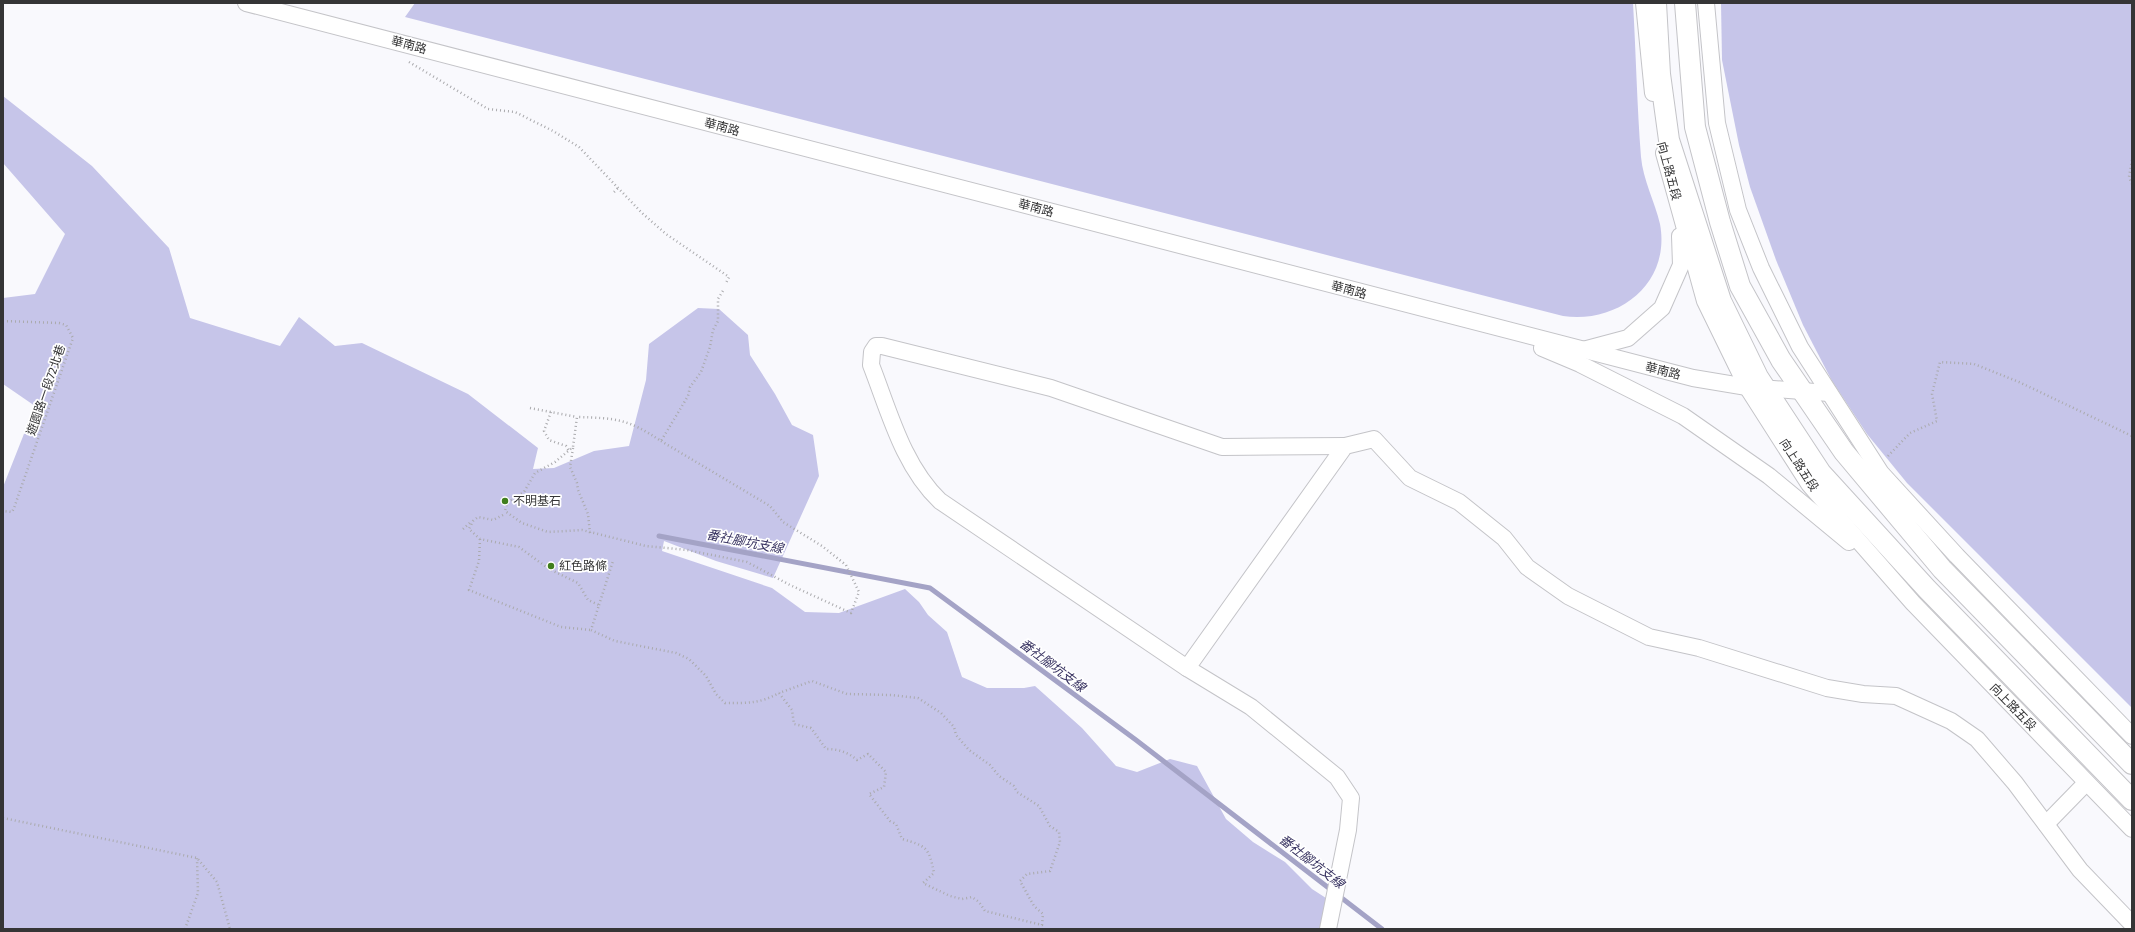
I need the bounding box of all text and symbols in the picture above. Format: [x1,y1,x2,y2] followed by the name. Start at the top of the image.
[390,34,428,56] street label: 華南路
[703,116,741,138] street label: 華南路
[1654,140,1684,202] street label: 向上路五段
[1017,197,1055,219] street label: 華南路
[1330,279,1368,301] street label: 華南路
[24,343,68,437] street label: 遊園路一段72北巷
[1644,360,1682,382] street label: 華南路
[1777,436,1821,494] street label: 向上路五段
[513,494,561,508] place label: 不明基石
[500,496,510,506] marker: 不明基石
[705,527,787,557] water label: 番社腳坑支線
[559,559,607,573] place label: 紅色路條
[546,561,556,571] marker: 紅色路條
[1017,636,1090,696] water label: 番社腳坑支線
[1987,681,2039,733] street label: 向上路五段
[1276,831,1349,893] water label: 番社腳坑支線

